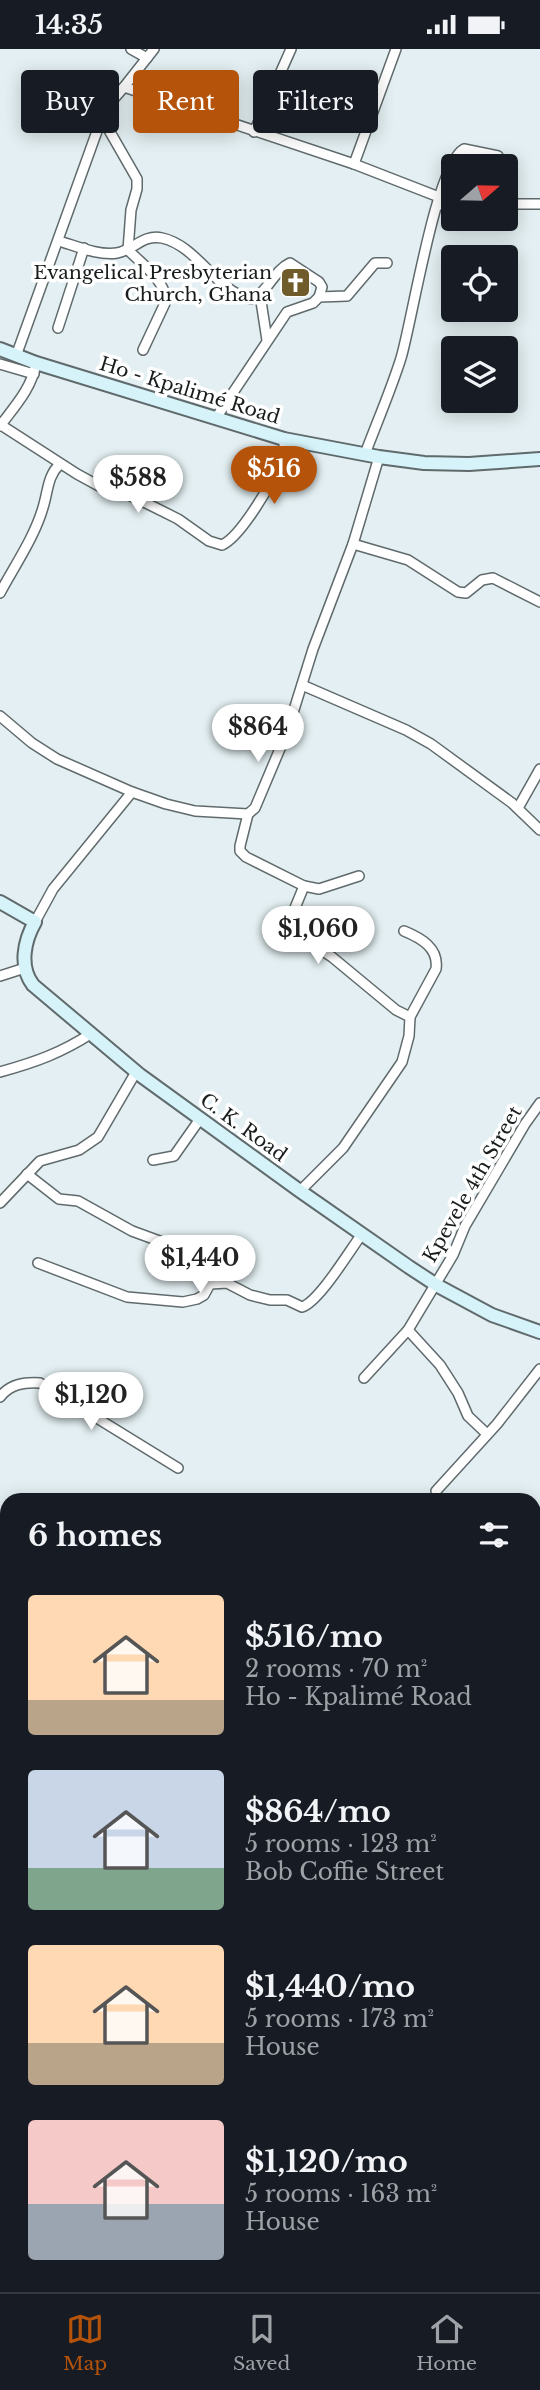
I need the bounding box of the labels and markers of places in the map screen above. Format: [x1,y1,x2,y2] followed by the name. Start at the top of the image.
[34,261,272,306] place label: Evangelical Presbyterian Church, Ghana
[278,266,312,300] church icon: Evangelical Presbyterian Church, Ghana
[233,447,315,506] pin: $516
[97,455,179,515] pin: $588
[217,705,299,764] pin: $864
[261,907,375,966] pin: $1,060
[143,1235,257,1295] pin: $1,440
[34,1373,148,1432] pin: $1,120

